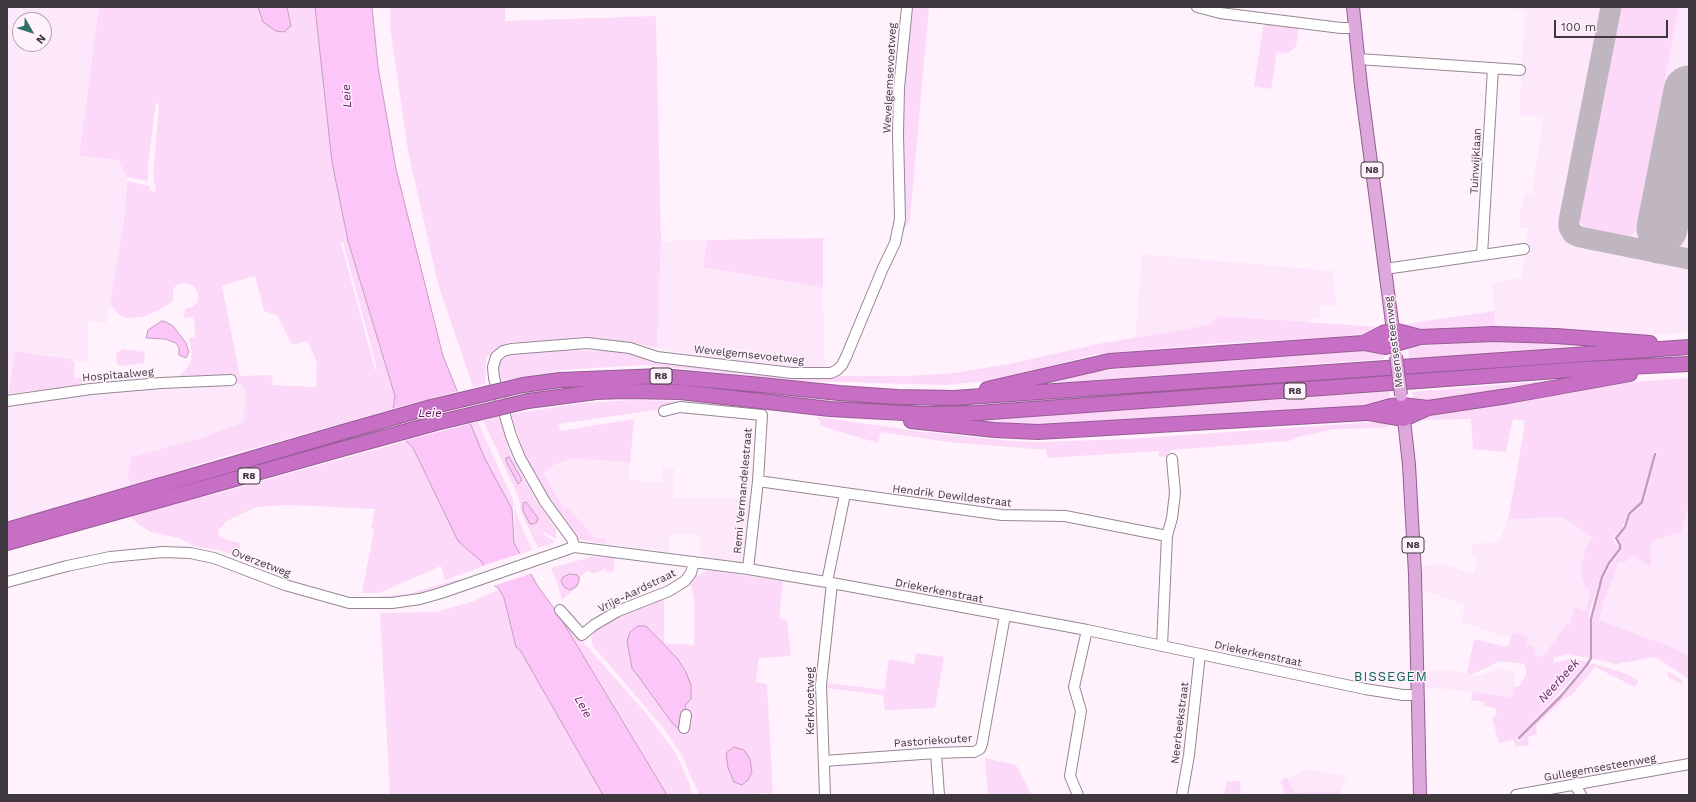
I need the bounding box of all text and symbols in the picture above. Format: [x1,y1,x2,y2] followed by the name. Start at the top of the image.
[12,12,52,52] north arrow
[1556,12,1670,38] scale bar
[1561,20,1596,34] text: 100 m
[881,22,899,134] street label: Wevelgemsevoetweg
[33,32,49,46] text: N
[339,84,355,108] water label: Leie
[1468,128,1484,194] street label: Tuinwijklaan
[1361,162,1383,178] road number: N8
[1382,296,1406,388] street label: Meensesteenweg
[693,343,805,367] street label: Wevelgemsevoetweg
[82,365,154,385] street label: Hospitaalweg
[650,368,672,384] road number: R8
[1284,383,1306,399] road number: R8
[418,406,442,420] water label: Leie
[731,428,755,554] street label: Remi Vermandelestraat
[238,468,260,484] road number: R8
[892,482,1012,510] street label: Hendrik Dewildestraat
[1402,537,1424,553] road number: N8
[229,546,293,580] street label: Overzetweg
[596,566,678,616] street label: Vrije-Aardstraat
[894,576,984,606] street label: Driekerkenstraat
[1213,638,1303,670] street label: Driekerkenstraat
[1535,656,1583,706] water label: Neerbeek
[804,667,818,735] street label: Kerkvoetweg
[1354,669,1428,685] district label: BISSEGEM
[1168,681,1192,765] street label: Neerbeekstraat
[571,693,595,721] water label: Leie
[893,732,973,750] street label: Pastoriekouter
[1543,752,1657,784] street label: Gullegemsesteenweg

